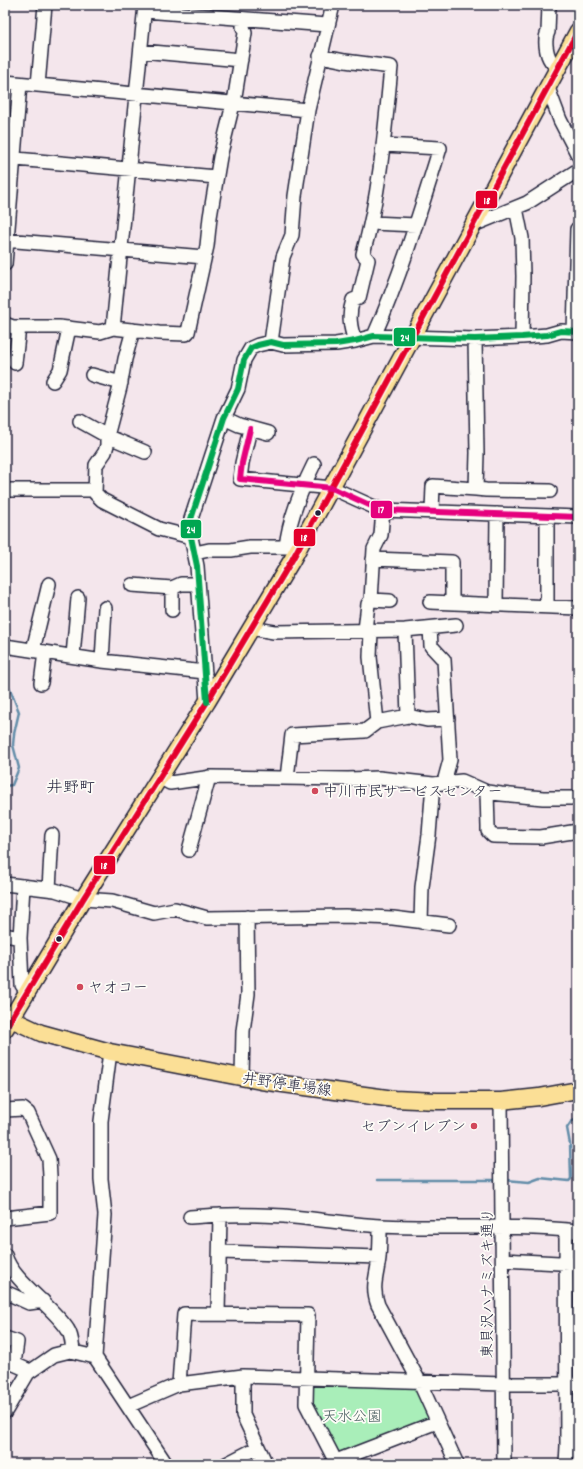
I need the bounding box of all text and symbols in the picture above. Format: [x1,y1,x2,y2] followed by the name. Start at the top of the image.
[475,190,498,209] line badge: 18
[484,194,491,210] text: 18
[393,327,416,347] line badge: 24
[400,331,410,347] text: 24
[370,500,393,519] line badge: 17
[378,503,385,519] text: 17
[313,508,323,518] unlabelled marker
[180,519,202,539] line badge: 24
[186,523,196,539] text: 24
[293,528,316,547] line badge: 18
[301,531,308,547] text: 18
[47,777,95,800] district label: 井野町
[323,782,502,804] place label: 中川市民サービスセンター
[310,786,320,796] marker: 中川市民サービスセンター
[93,855,116,875] line badge: 18
[101,859,108,875] text: 18
[54,934,64,944] unlabelled marker
[88,978,148,1000] place label: ヤオコー
[75,982,85,992] marker: ヤオコー
[241,1069,333,1103] street label: 井野停車場線
[361,1117,466,1139] place label: セブンイレブン
[469,1121,479,1131] marker: セブンイレブン
[478,1208,500,1358] street label: 東貝沢ハナミズキ通り
[322,1407,382,1429] park label: 天水公園

